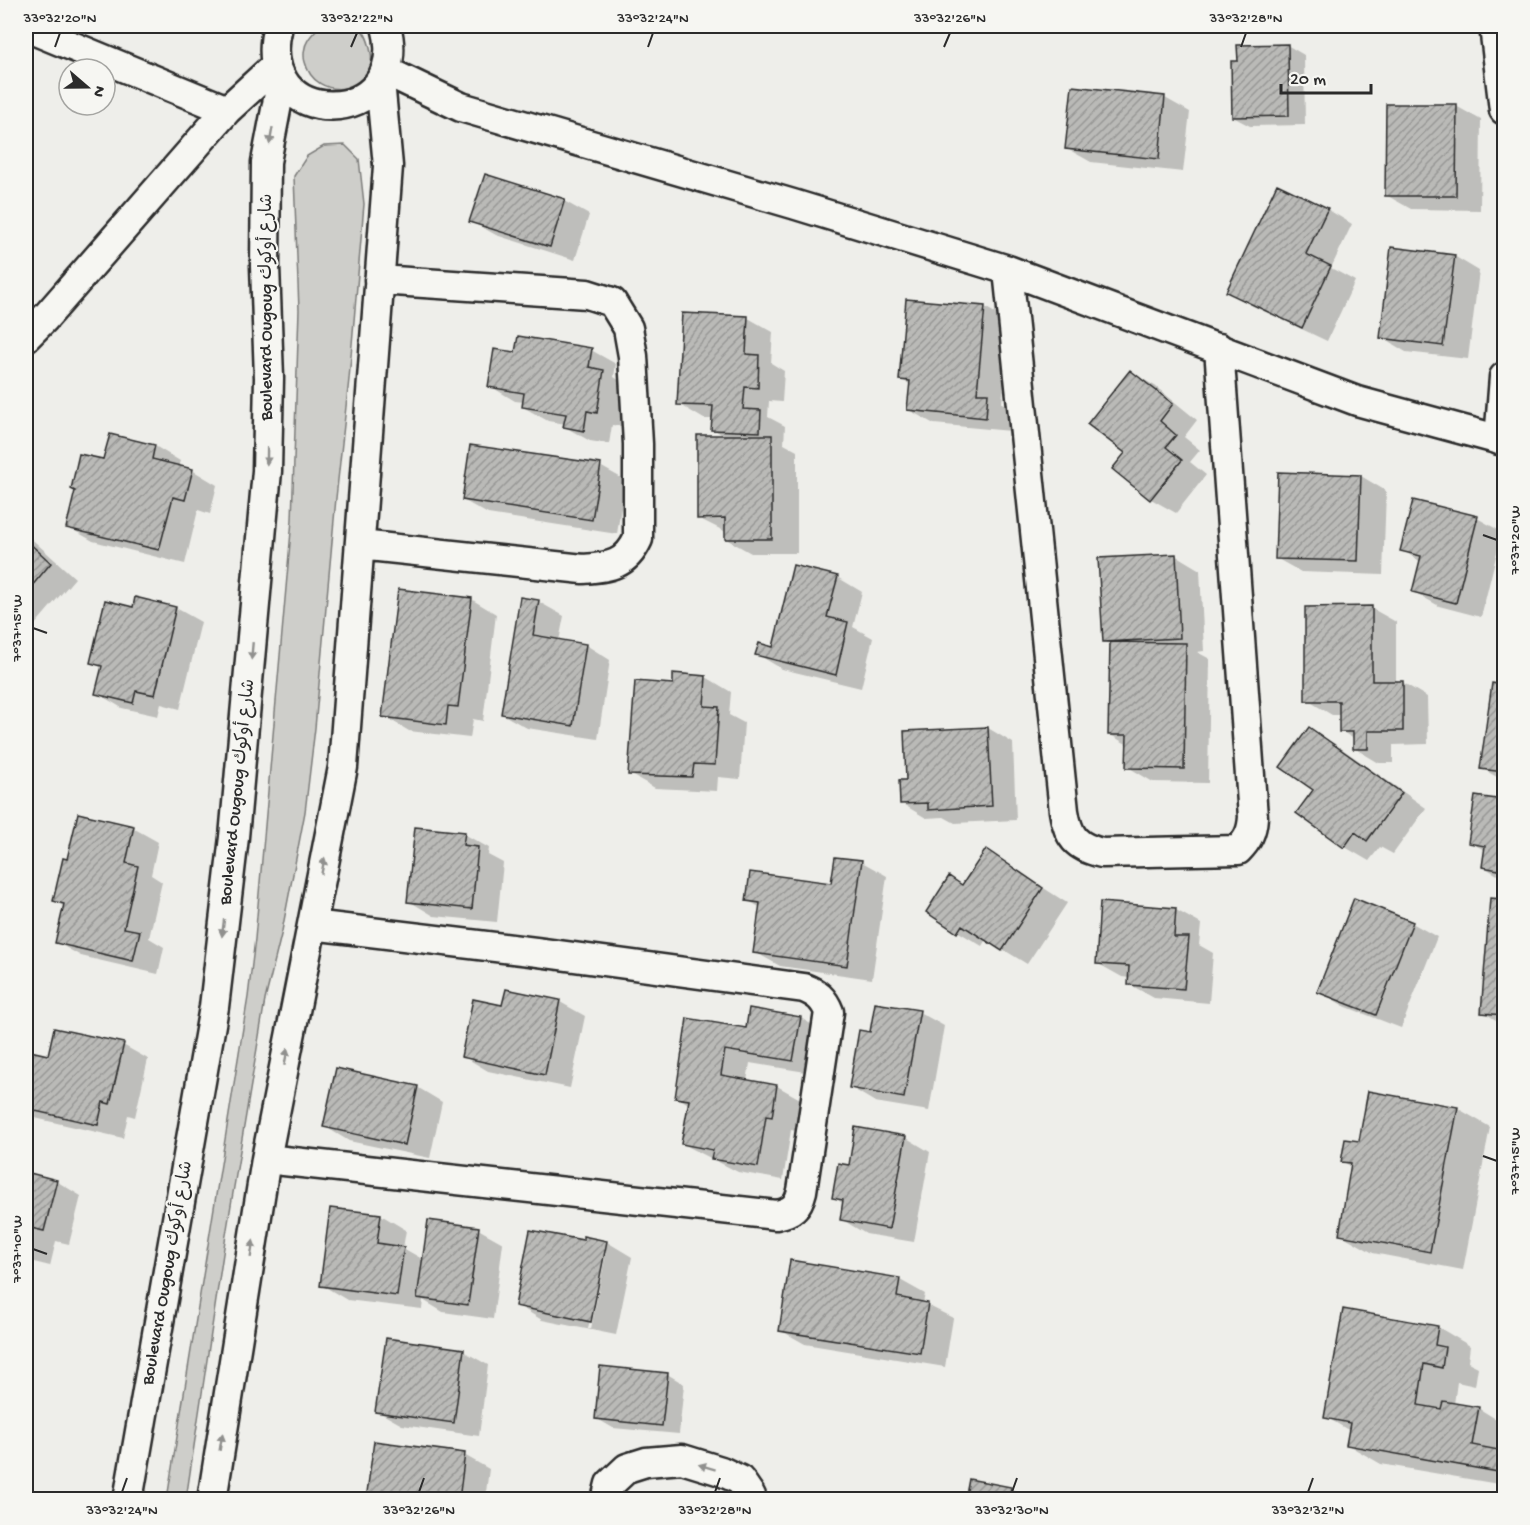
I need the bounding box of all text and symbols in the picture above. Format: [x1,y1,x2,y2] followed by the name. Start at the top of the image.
[22,10,97,28] text: 33°32'20"N
[320,10,393,28] text: 33°32'22"N
[616,10,689,28] text: 33°32'24"N
[913,10,986,28] text: 33°32'26"N
[1209,10,1283,28] text: 33°32'28"N
[57,57,117,117] north arrow
[1281,57,1371,95] scale bar
[1290,70,1326,91] text: 20 m
[87,83,109,100] text: N
[266,126,275,145] one-way arrow
[255,193,278,422] street label: Boulevard Ougoug شارع أوكوك
[262,447,272,466] one-way arrow
[1507,505,1525,575] text: 7°37'20"W
[9,594,27,662] text: 7°37'15"W
[247,641,256,660] one-way arrow
[214,678,260,907] street label: Boulevard Ougoug شارع أوكوك
[319,856,328,875] one-way arrow
[219,919,228,938] one-way arrow
[282,1047,291,1066] one-way arrow
[1507,1127,1525,1195] text: 7°37'15"W
[136,1159,198,1388] street label: Boulevard Ougoug شارع أوكوك
[9,1215,27,1284] text: 7°37'10"W
[248,1240,257,1259] one-way arrow
[217,1432,226,1451] one-way arrow
[698,1462,716,1471] one-way arrow
[85,1502,158,1520] text: 33°32'24"N
[382,1502,455,1520] text: 33°32'26"N
[678,1502,752,1520] text: 33°32'28"N
[974,1502,1049,1520] text: 33°32'30"N
[1271,1502,1344,1520] text: 33°32'32"N

